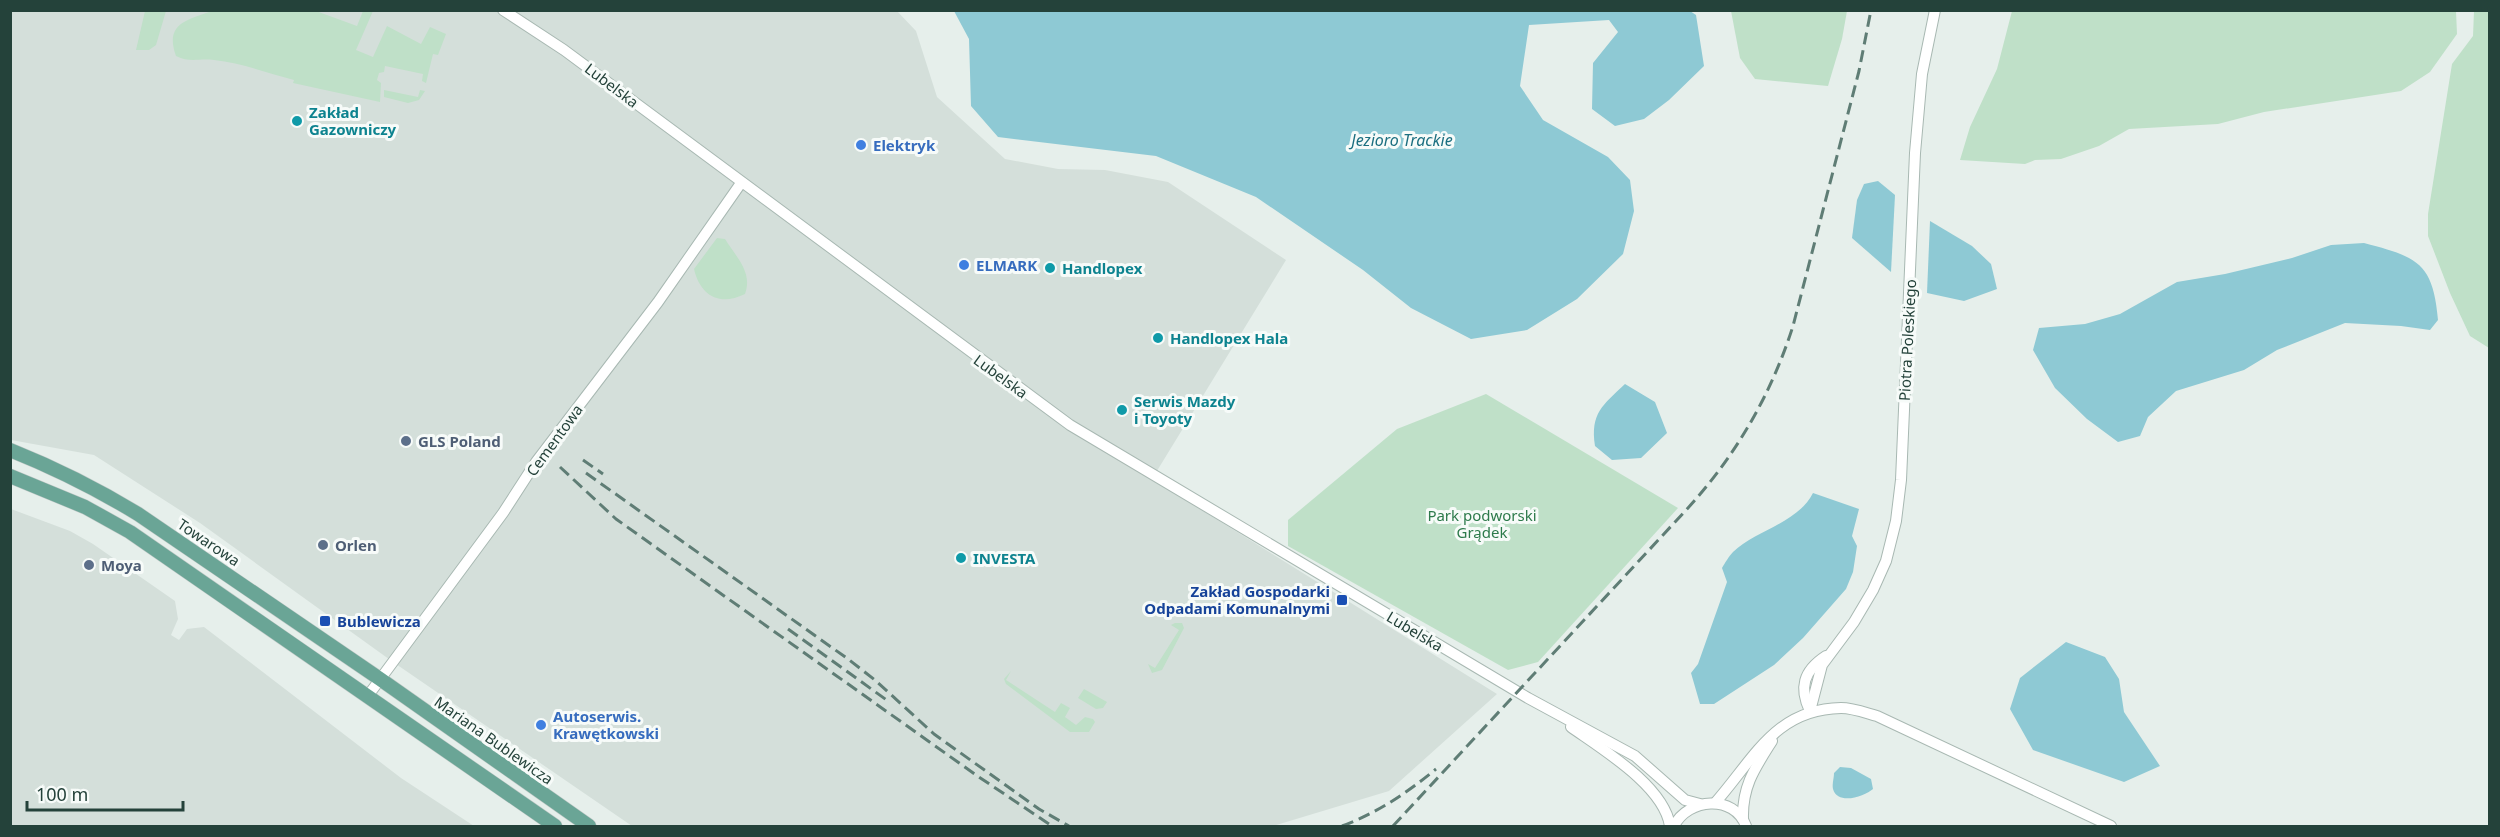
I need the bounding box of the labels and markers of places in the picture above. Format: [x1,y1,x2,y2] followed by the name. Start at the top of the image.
[309,102,397,139] place label: Zakład Gazowniczy
[290,114,304,128] marker: Zakład Gazowniczy
[873,135,936,155] place label: Elektryk
[854,138,868,152] marker: Elektryk
[976,255,1037,275] place label: ELMARK
[957,258,971,272] marker: ELMARK
[1062,258,1143,278] place label: Handlopex
[1043,261,1057,275] marker: Handlopex
[1170,328,1288,348] place label: Handlopex Hala
[1151,331,1165,345] marker: Handlopex Hala
[1134,391,1236,428] place label: Serwis Mazdy i Toyoty
[1115,403,1129,417] marker: Serwis Mazdy i Toyoty
[418,431,501,451] place label: GLS Poland
[399,434,413,448] marker: GLS Poland
[335,535,377,555] place label: Orlen
[316,538,330,552] marker: Orlen
[973,548,1036,568] place label: INVESTA
[954,551,968,565] marker: INVESTA
[101,555,142,575] place label: Moya
[82,558,96,572] marker: Moya
[1144,581,1330,618] place label: Zakład Gospodarki Odpadami Komunalnymi
[1335,593,1349,607] marker: Zakład Gospodarki Odpadami Komunalnymi
[337,611,421,631] place label: Bublewicza
[318,614,332,628] marker: Bublewicza
[553,706,659,743] place label: Autoserwis. Krawętkowski
[534,718,548,732] marker: Autoserwis. Krawętkowski

